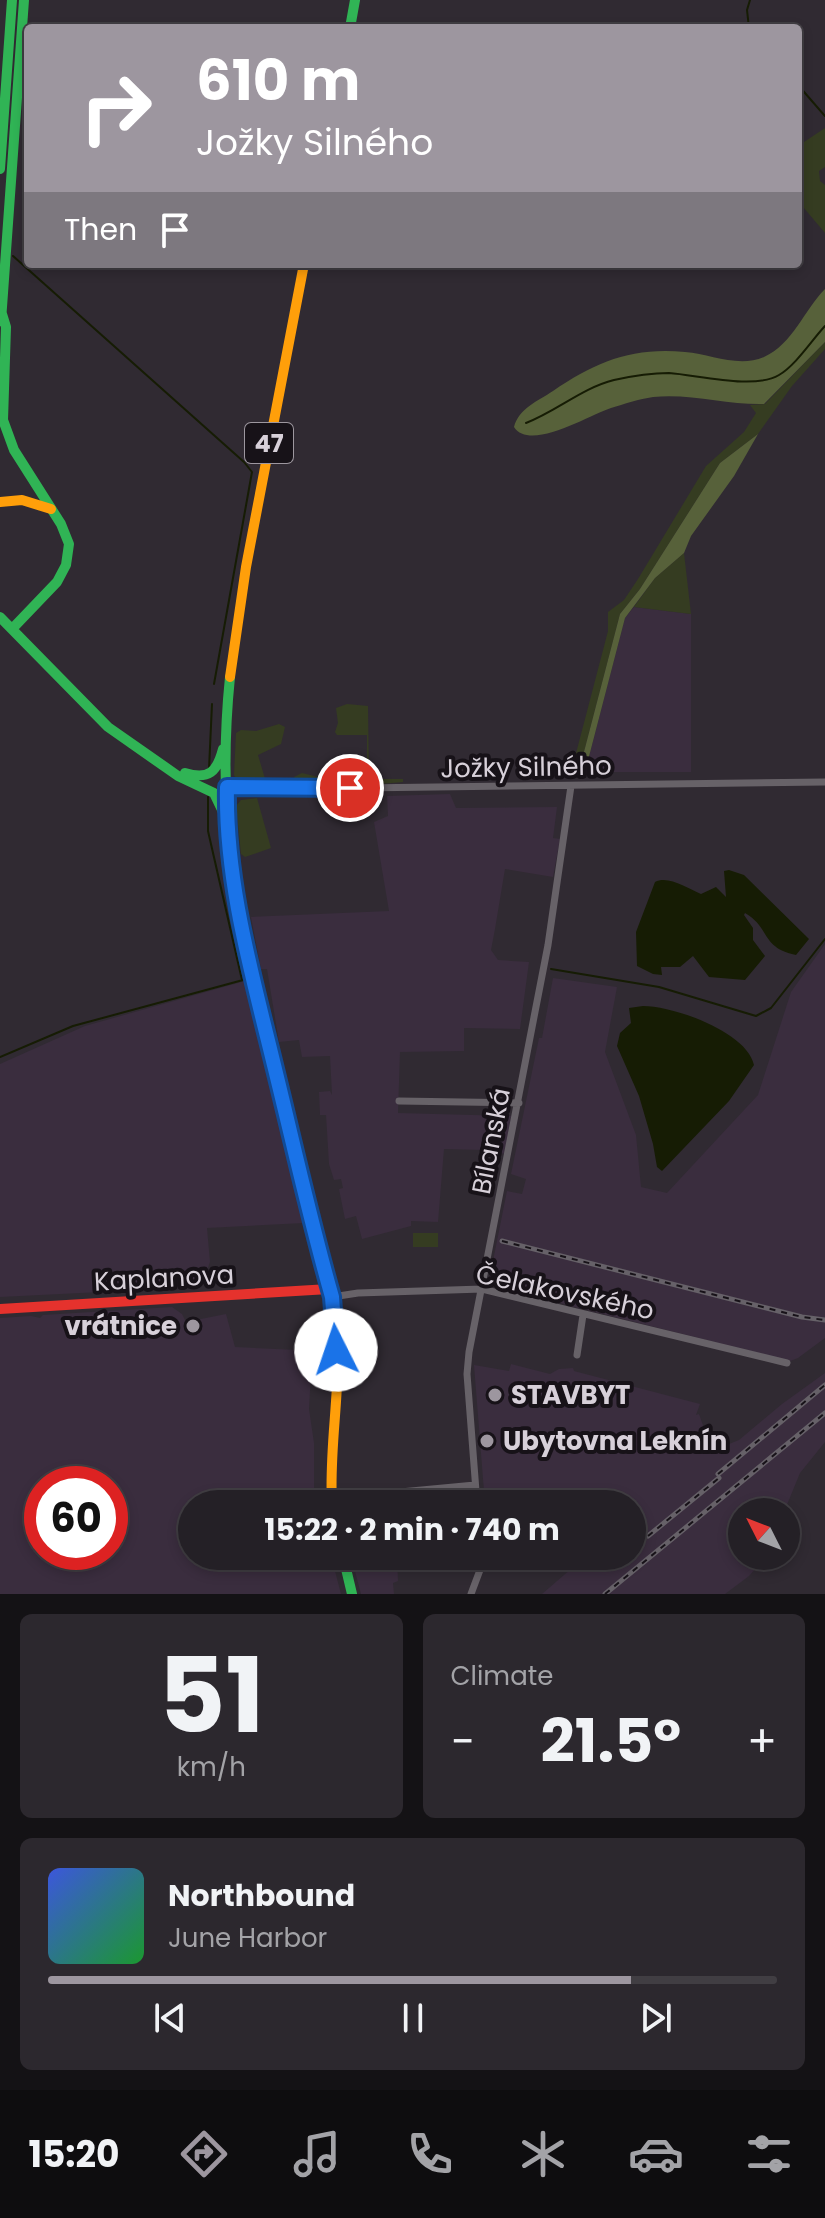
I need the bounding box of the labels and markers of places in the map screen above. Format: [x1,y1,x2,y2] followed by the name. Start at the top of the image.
[316,754,384,822] pin
[64,1308,177,1344] place label: vrátnice
[184,1317,202,1335] marker: vrátnice
[511,1377,630,1413] place label: STAVBYT
[486,1386,504,1404] marker: STAVBYT
[503,1423,727,1459] place label: Ubytovna Leknín
[478,1432,496,1450] marker: Ubytovna Leknín

